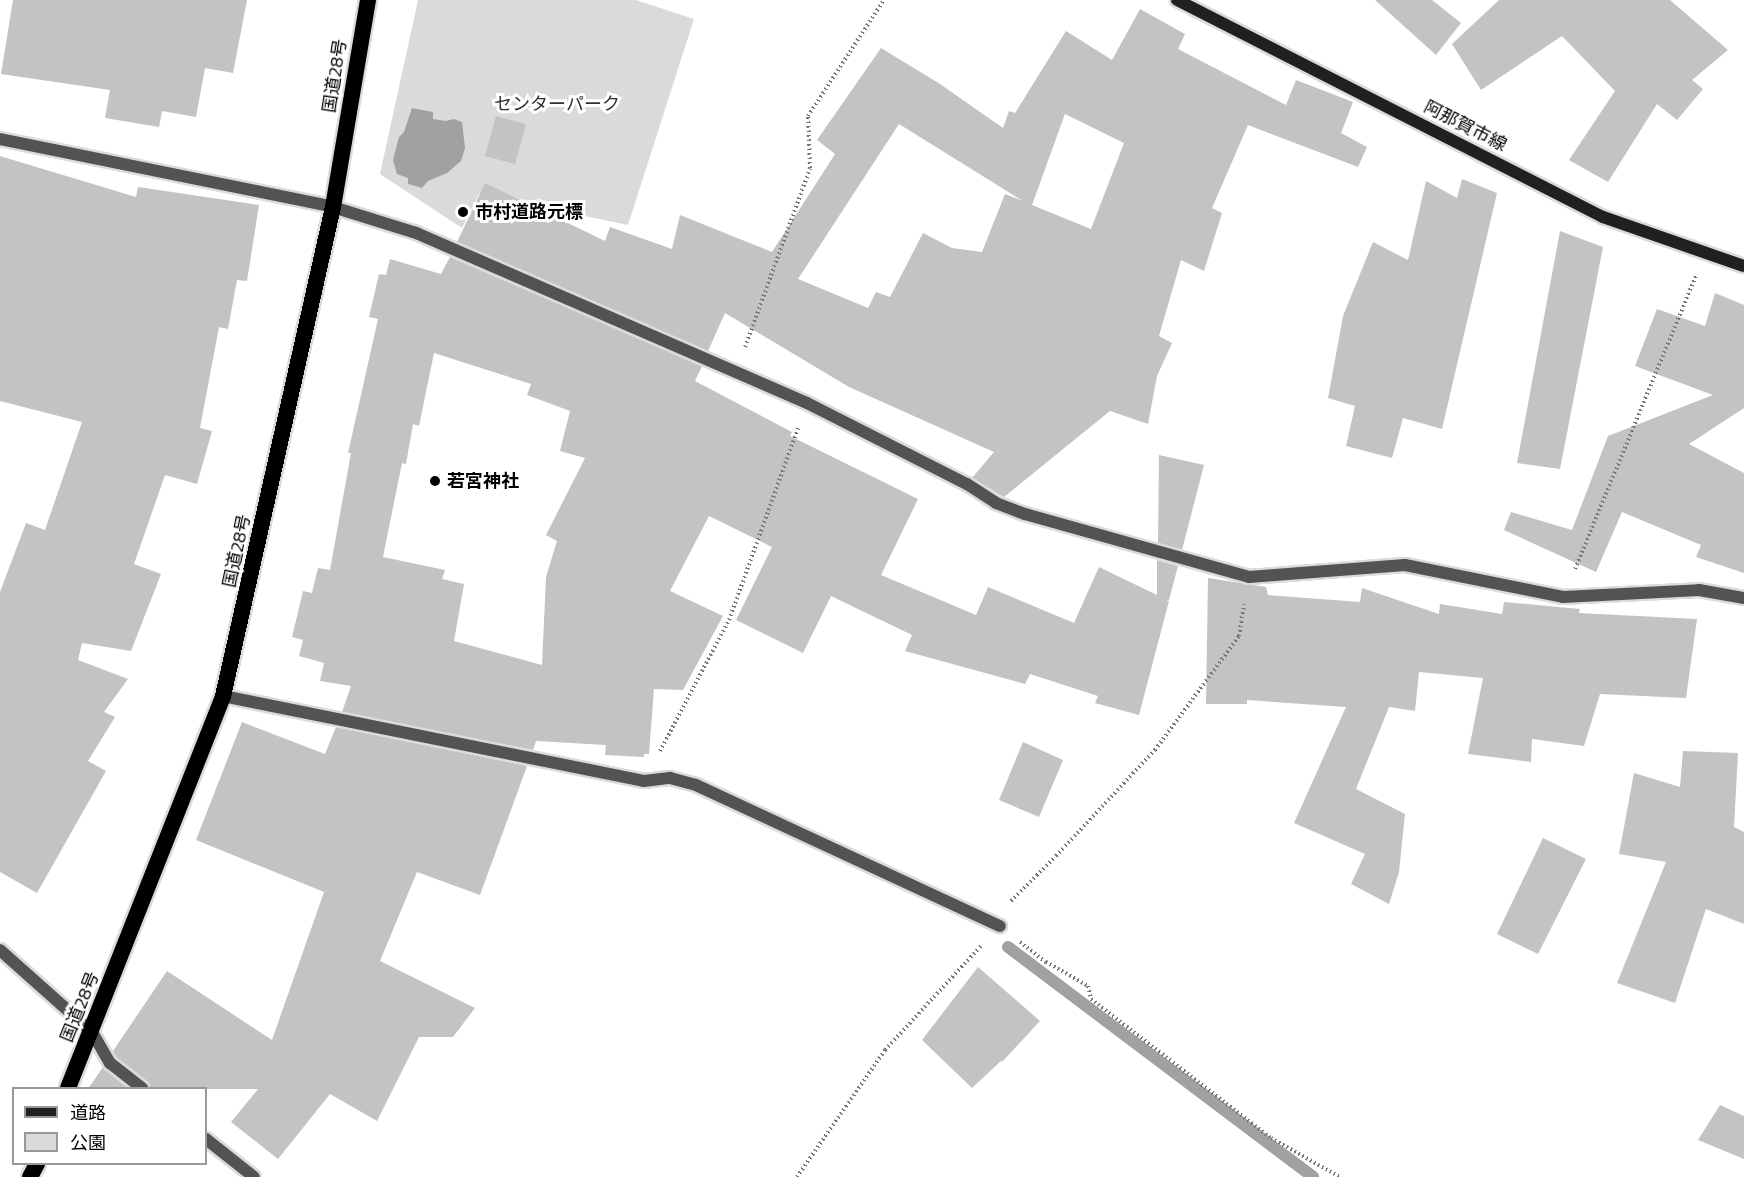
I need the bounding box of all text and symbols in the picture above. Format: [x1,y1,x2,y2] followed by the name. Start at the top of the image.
[319,38,351,114] street label: 国道28号
[494,93,620,115] park label: センターパーク
[1420,96,1510,156] street label: 阿那賀市線
[475,201,583,223] place label: 市村道路元標
[456,205,470,219] marker: 市村道路元標
[447,470,519,492] place label: 若宮神社
[428,474,442,488] marker: 若宮神社
[219,512,255,590] street label: 国道28号
[56,969,104,1045] street label: 国道28号
[12,1087,207,1165] legend
[70,1099,106,1126] text: 道路
[70,1129,106,1156] text: 公園

